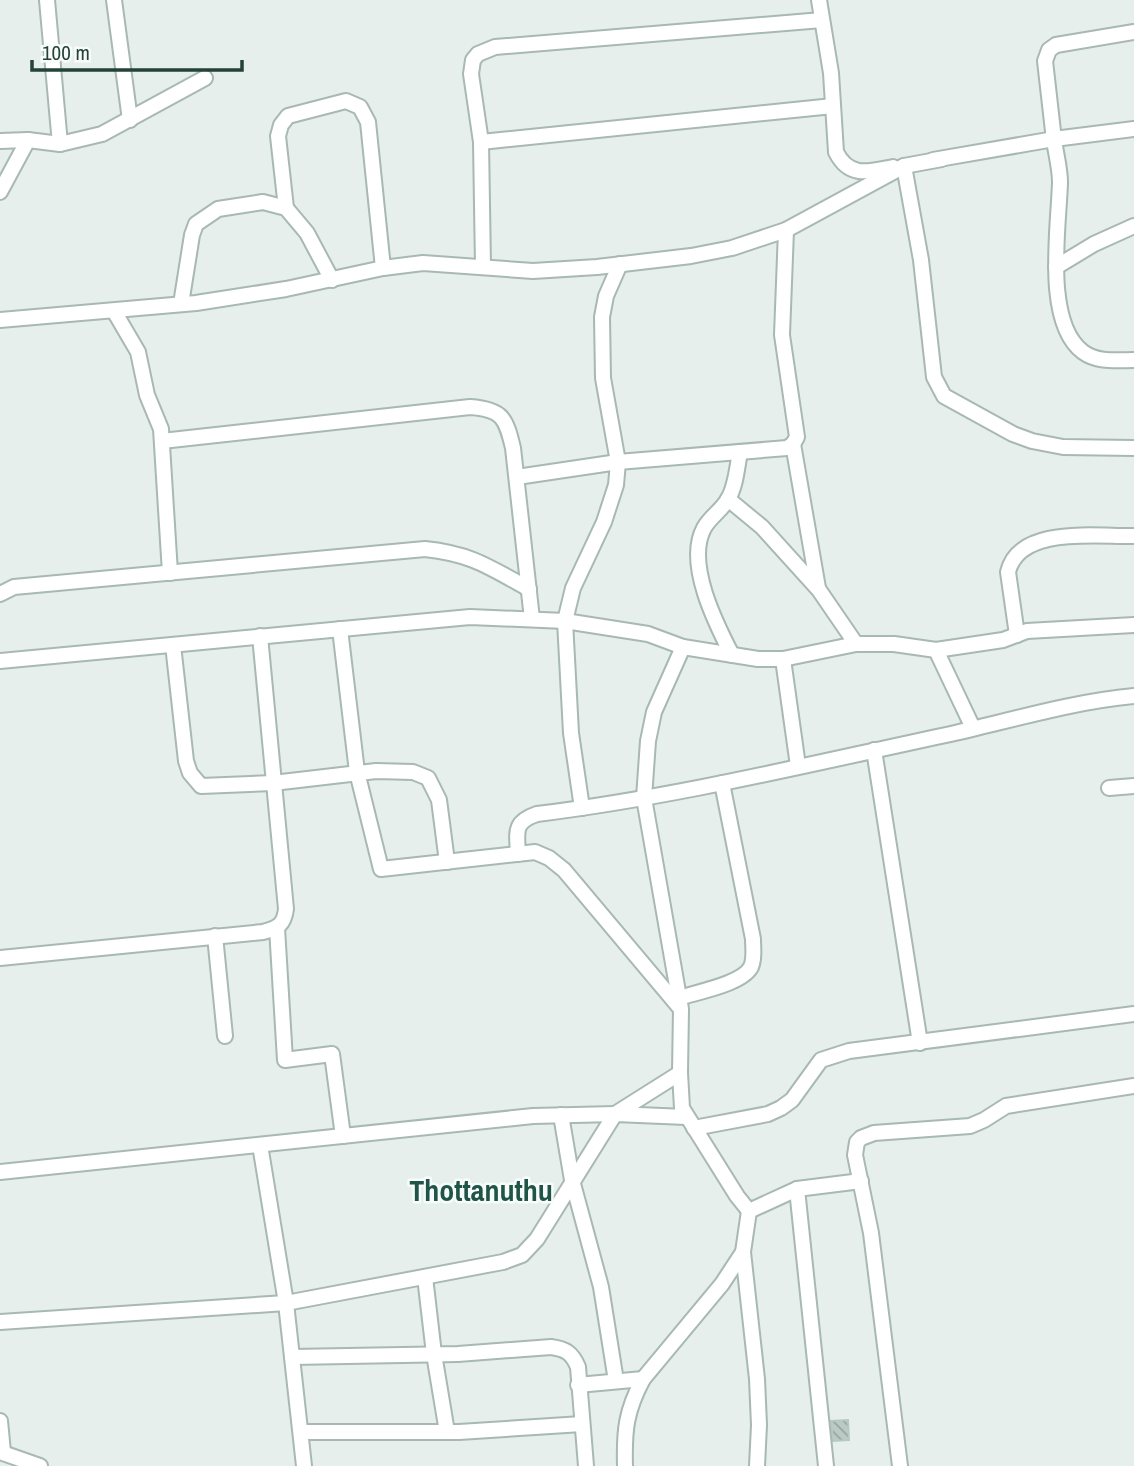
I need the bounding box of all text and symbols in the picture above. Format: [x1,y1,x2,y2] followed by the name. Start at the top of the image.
[32,28,242,72] scale bar
[42,38,90,67] text: 100 m
[409,1170,553,1210] district label: Thottanuthu

